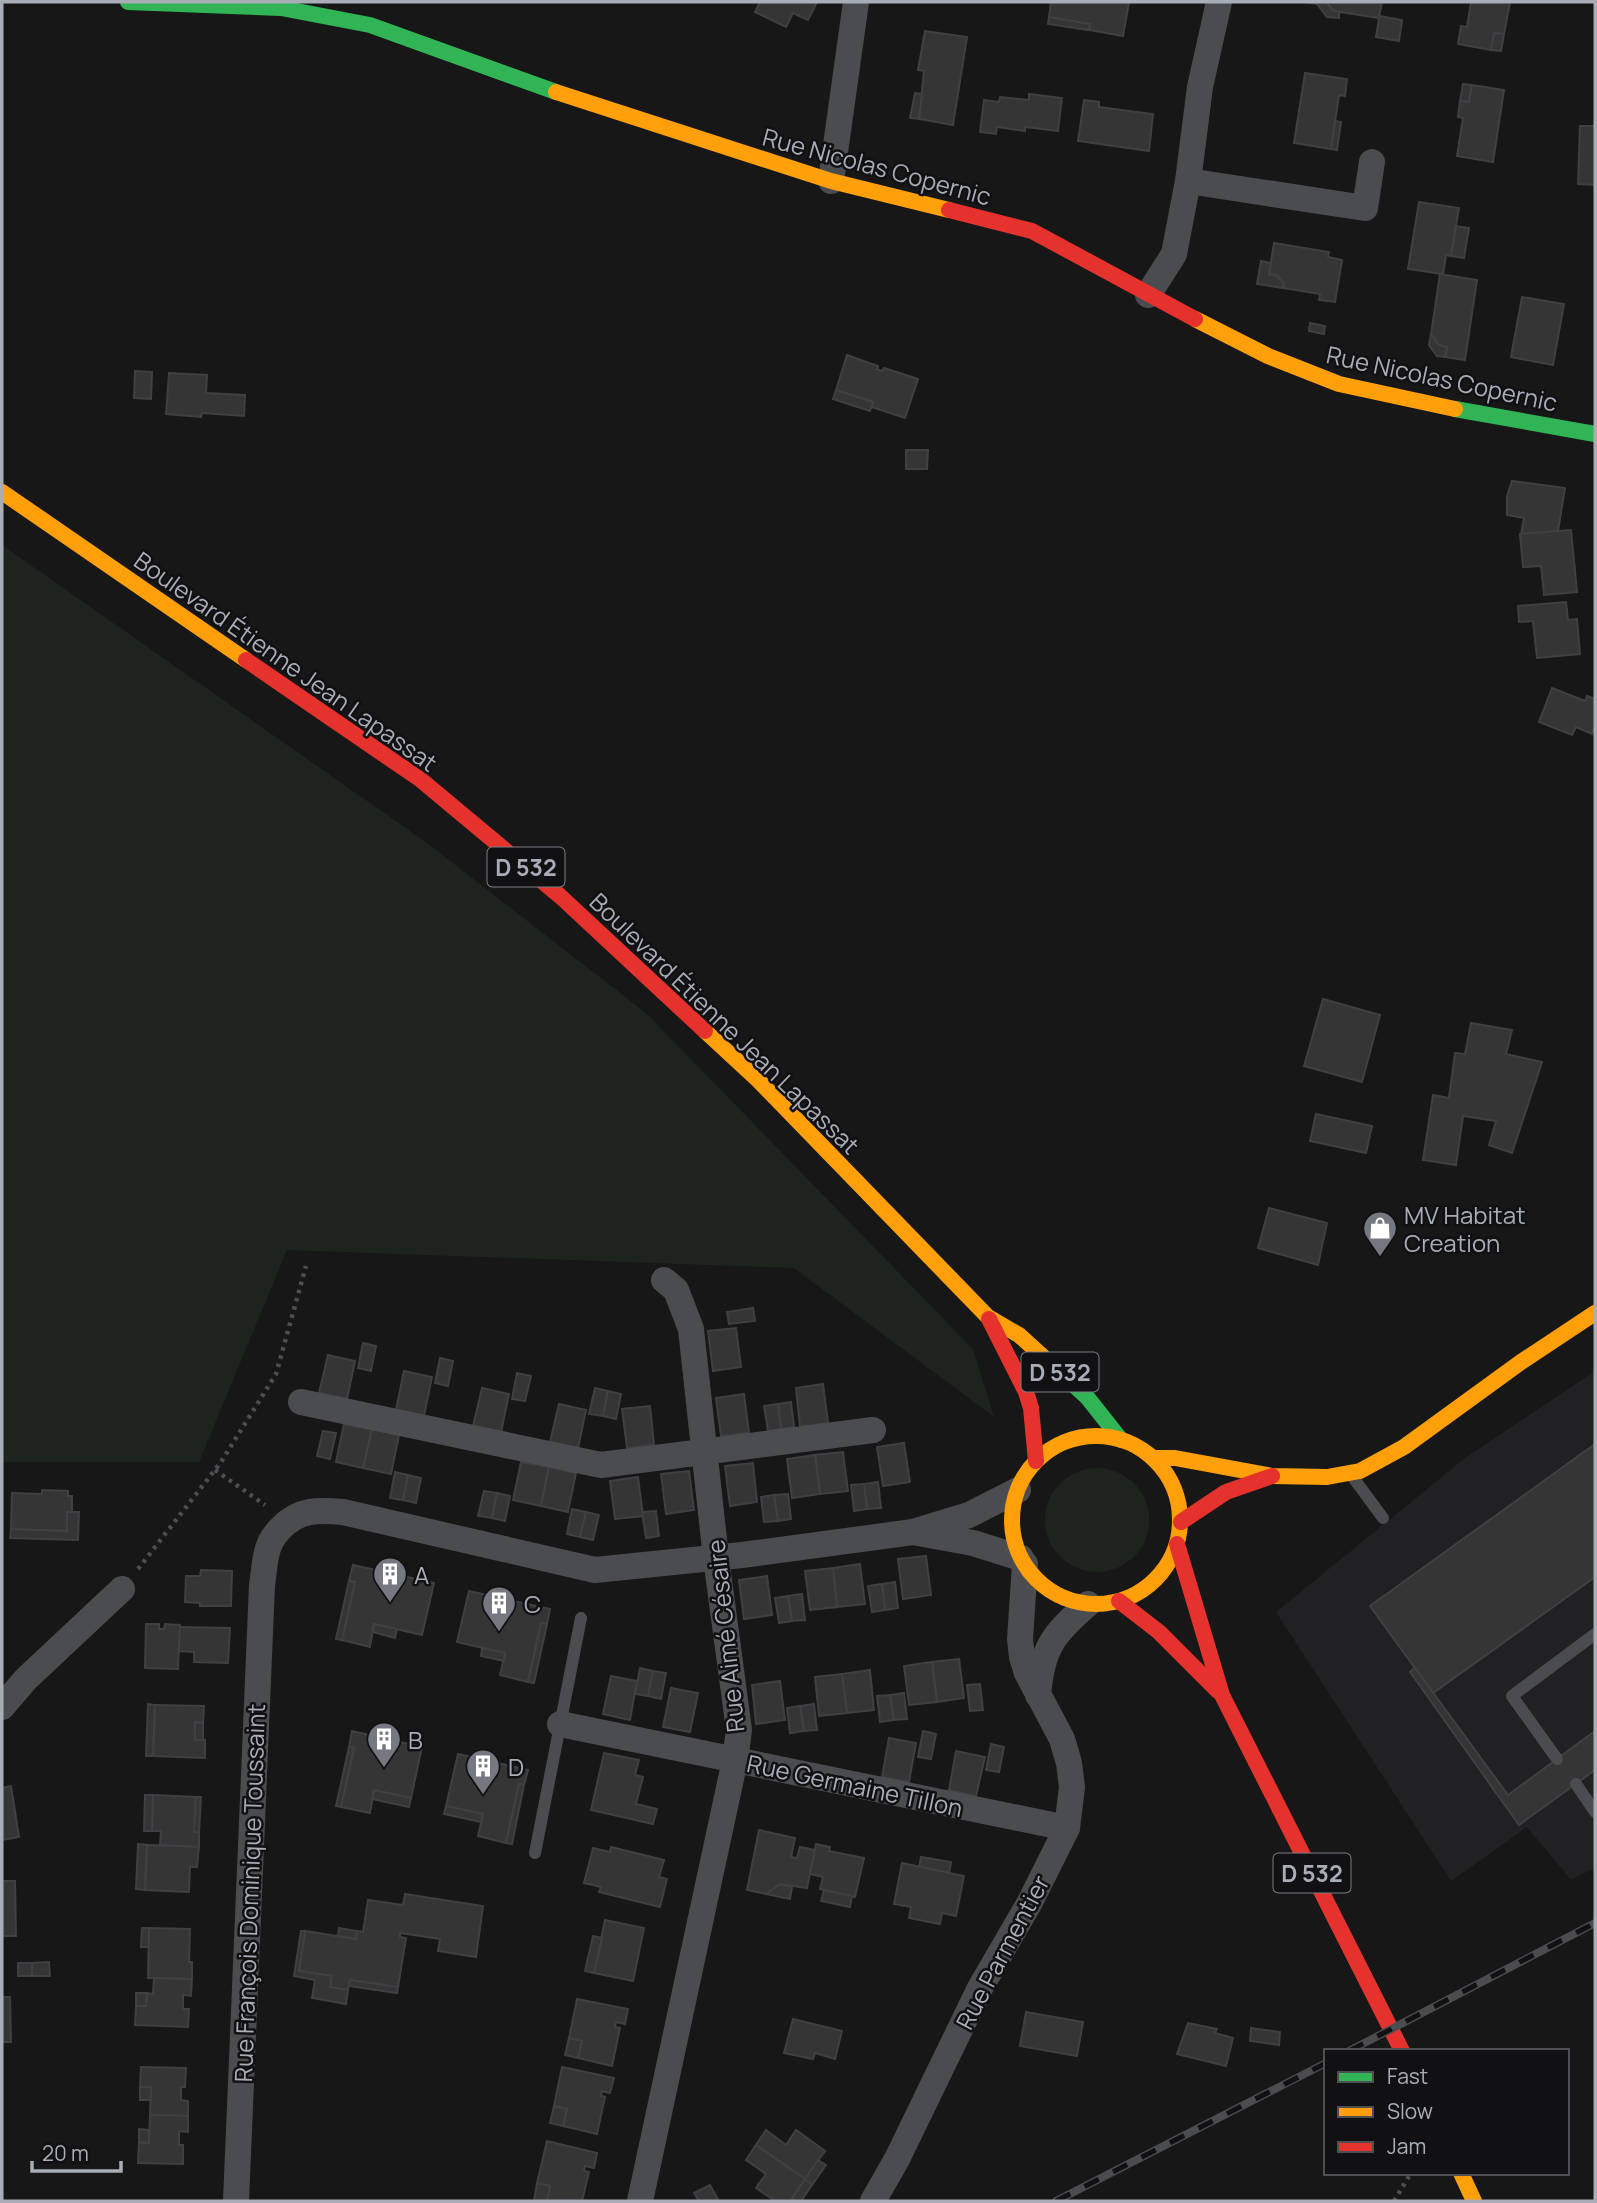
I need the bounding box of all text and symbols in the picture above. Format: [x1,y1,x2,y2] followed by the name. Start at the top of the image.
[759,120,995,212] street label: Rue Nicolas Copernic
[1324,337,1560,419] street label: Rue Nicolas Copernic
[128,543,444,779] street label: Boulevard Étienne Jean Lapassat
[488,848,564,887] road number: D 532
[583,885,867,1161] street label: Boulevard Étienne Jean Lapassat
[1404,1198,1526,1259] place label: MV Habitat Creation
[1361,1209,1399,1258] shop icon: MV Habitat Creation
[1021,1352,1098,1392] road number: D 532
[698,1538,752,1734] street label: Rue Aimé Césaire
[371,1555,409,1604] building icon: A
[414,1558,429,1591] place label: A
[480,1584,518,1633] building icon: C
[524,1587,541,1620] place label: C
[226,1703,272,2083] street label: Rue François Dominique Toussaint
[365,1720,403,1769] building icon: B
[408,1723,423,1756] place label: B
[744,1746,966,1824] street label: Rue Germaine Tillon
[464,1747,502,1796] building icon: D
[508,1750,524,1783] place label: D
[1274,1854,1350,1892] road number: D 532
[947,1869,1057,2035] street label: Rue Parmentier
[1324,2049,1569,2175] legend
[1387,2062,1428,2090] text: Fast
[1387,2097,1433,2125] text: Slow
[32,2130,121,2174] scale bar
[1387,2132,1426,2160] text: Jam
[42,2139,89,2167] text: 20 m

